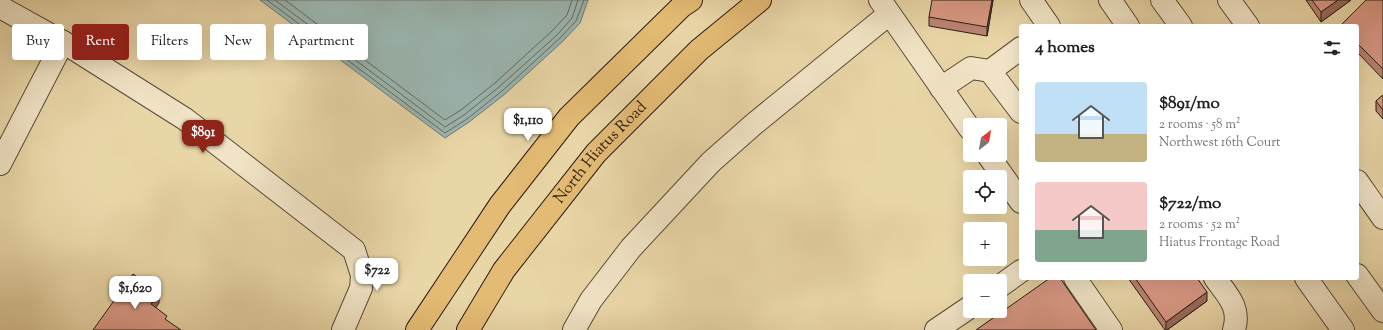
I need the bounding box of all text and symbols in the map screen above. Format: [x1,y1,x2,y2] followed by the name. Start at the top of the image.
[12,24,64,60] chip: Buy
[72,24,129,60] chip: Rent
[137,24,202,60] chip: Filters
[210,24,266,60] chip: New
[274,24,368,60] chip: Apartment
[1035,36,1095,60] text: 4 homes
[1321,37,1343,59] icon: filters
[1159,92,1220,116] text: $891/mo
[549,96,653,209] street label: North Hiatus Road
[1067,98,1115,146] icon: home
[495,108,561,142] pin: $1,110
[513,112,543,130] text: $1,110
[1159,116,1240,134] text: 2 rooms · 58 m²
[963,118,1007,162] north arrow
[963,118,1007,318] map controls
[179,120,227,154] pin: $891
[191,124,215,142] text: $891
[1159,134,1281,152] text: Northwest 16th Court
[963,170,1007,214] button: locate
[1159,192,1221,216] text: $722/mo
[1067,198,1115,246] icon: home
[1159,216,1240,234] text: 2 rooms · 52 m²
[963,222,1007,266] button: +
[1159,234,1280,252] text: Hiatus Frontage Road
[353,258,401,292] pin: $722
[364,262,390,280] text: $722
[963,274,1007,318] button: −
[102,276,168,310] pin: $1,620
[118,280,152,298] text: $1,620

